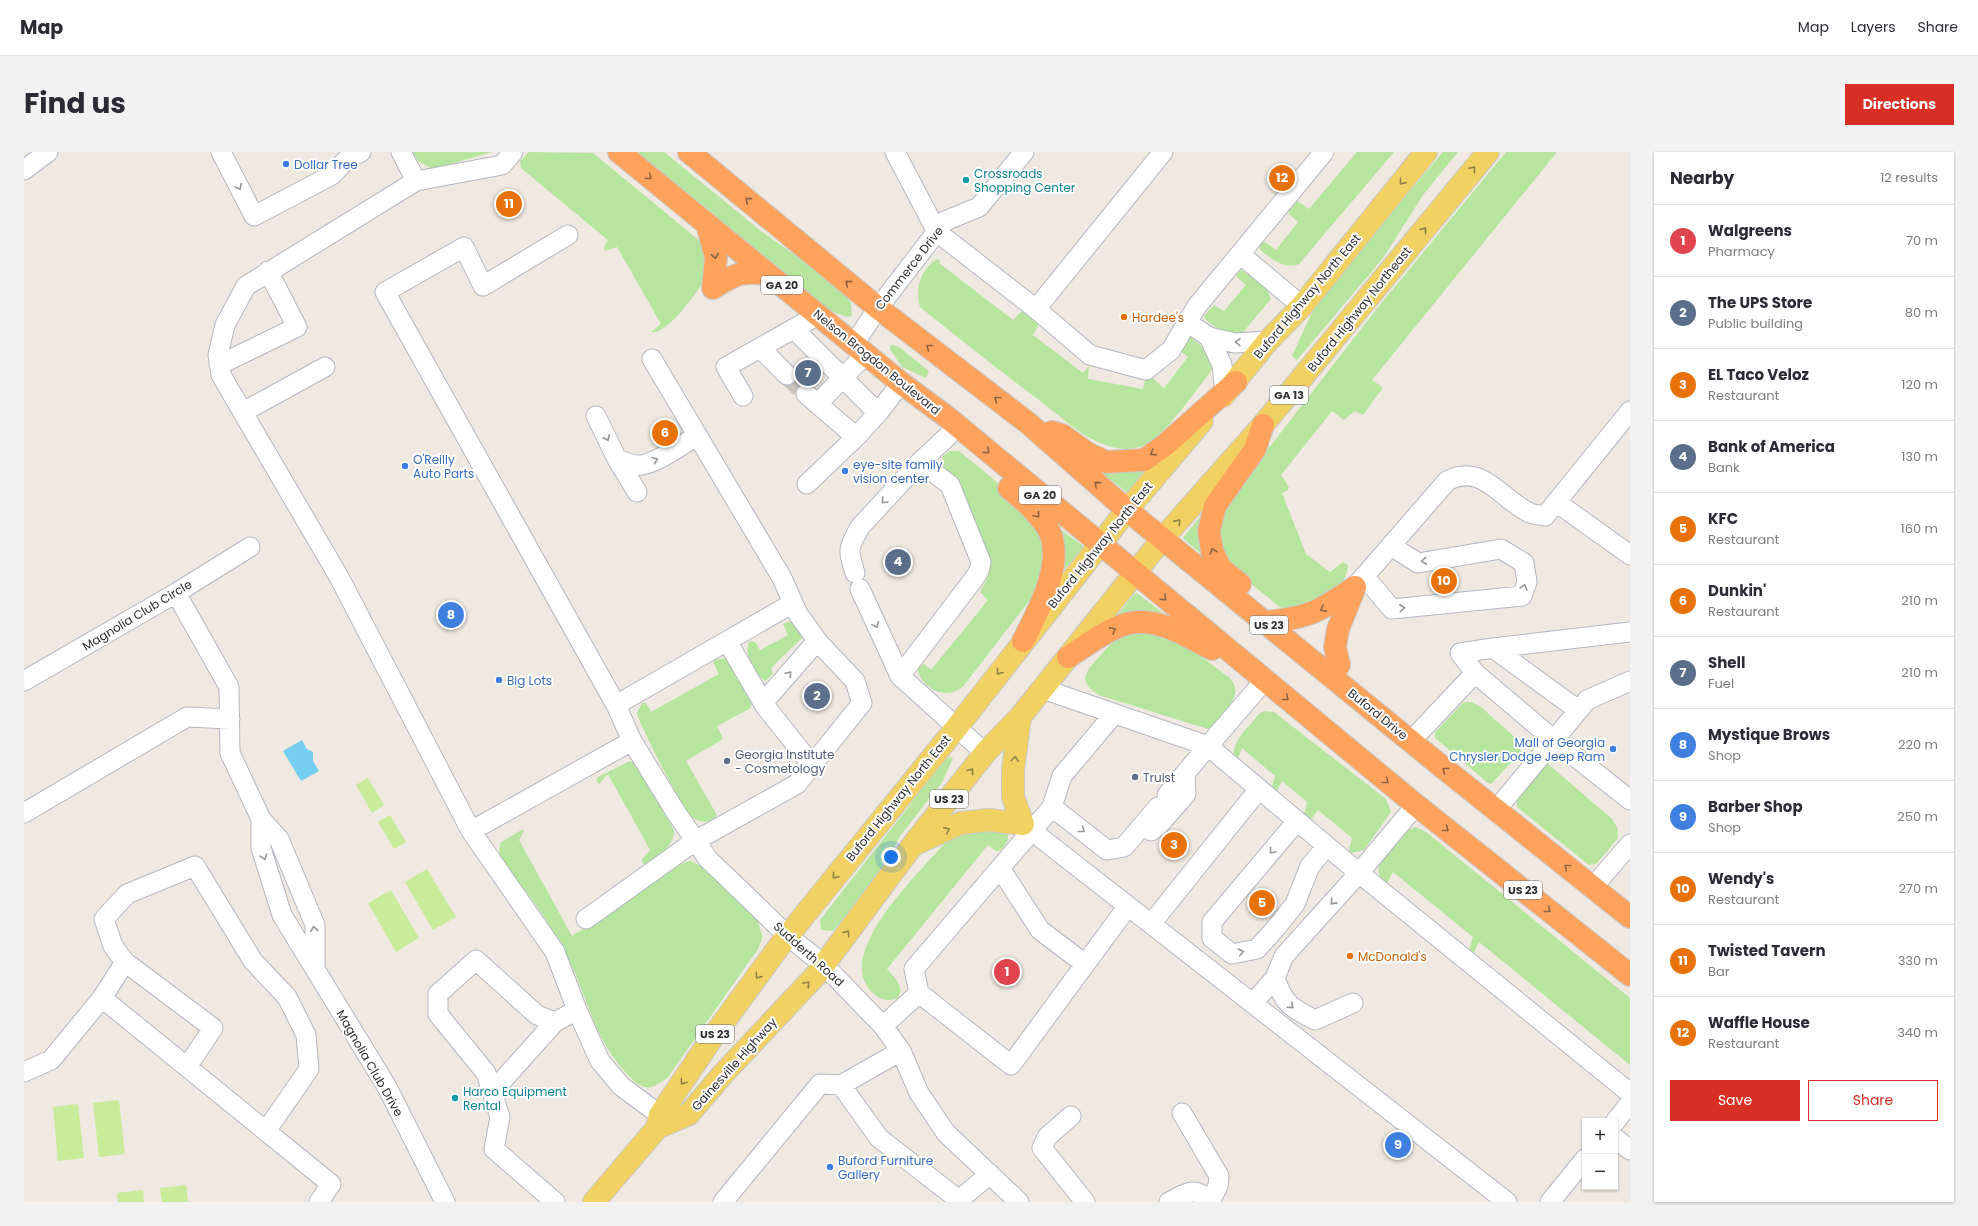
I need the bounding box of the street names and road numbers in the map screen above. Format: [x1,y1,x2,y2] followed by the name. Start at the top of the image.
[871,223,947,313] street label: Commerce Drive
[1250,230,1364,362] street label: Buford Highway North East
[1303,243,1415,375] street label: Buford Highway Northeast
[761,276,803,294] road number: GA 20
[810,306,944,418] street label: Nelson Brogdon Boulevard
[1270,386,1308,404] road number: GA 13
[1044,478,1156,612] street label: Buford Highway North East
[1019,486,1061,504] road number: GA 20
[79,576,195,654] street label: Magnolia Club Circle
[1250,616,1288,634] road number: US 23
[1344,685,1412,743] street label: Buford Drive
[842,731,954,865] street label: Buford Highway North East
[930,790,968,808] road number: US 23
[1504,881,1542,899] road number: US 23
[770,918,848,990] street label: Sudderth Road
[333,1007,407,1119] street label: Magnolia Club Drive
[688,1014,781,1114] street label: Gainesville Highway
[696,1025,734,1043] road number: US 23

